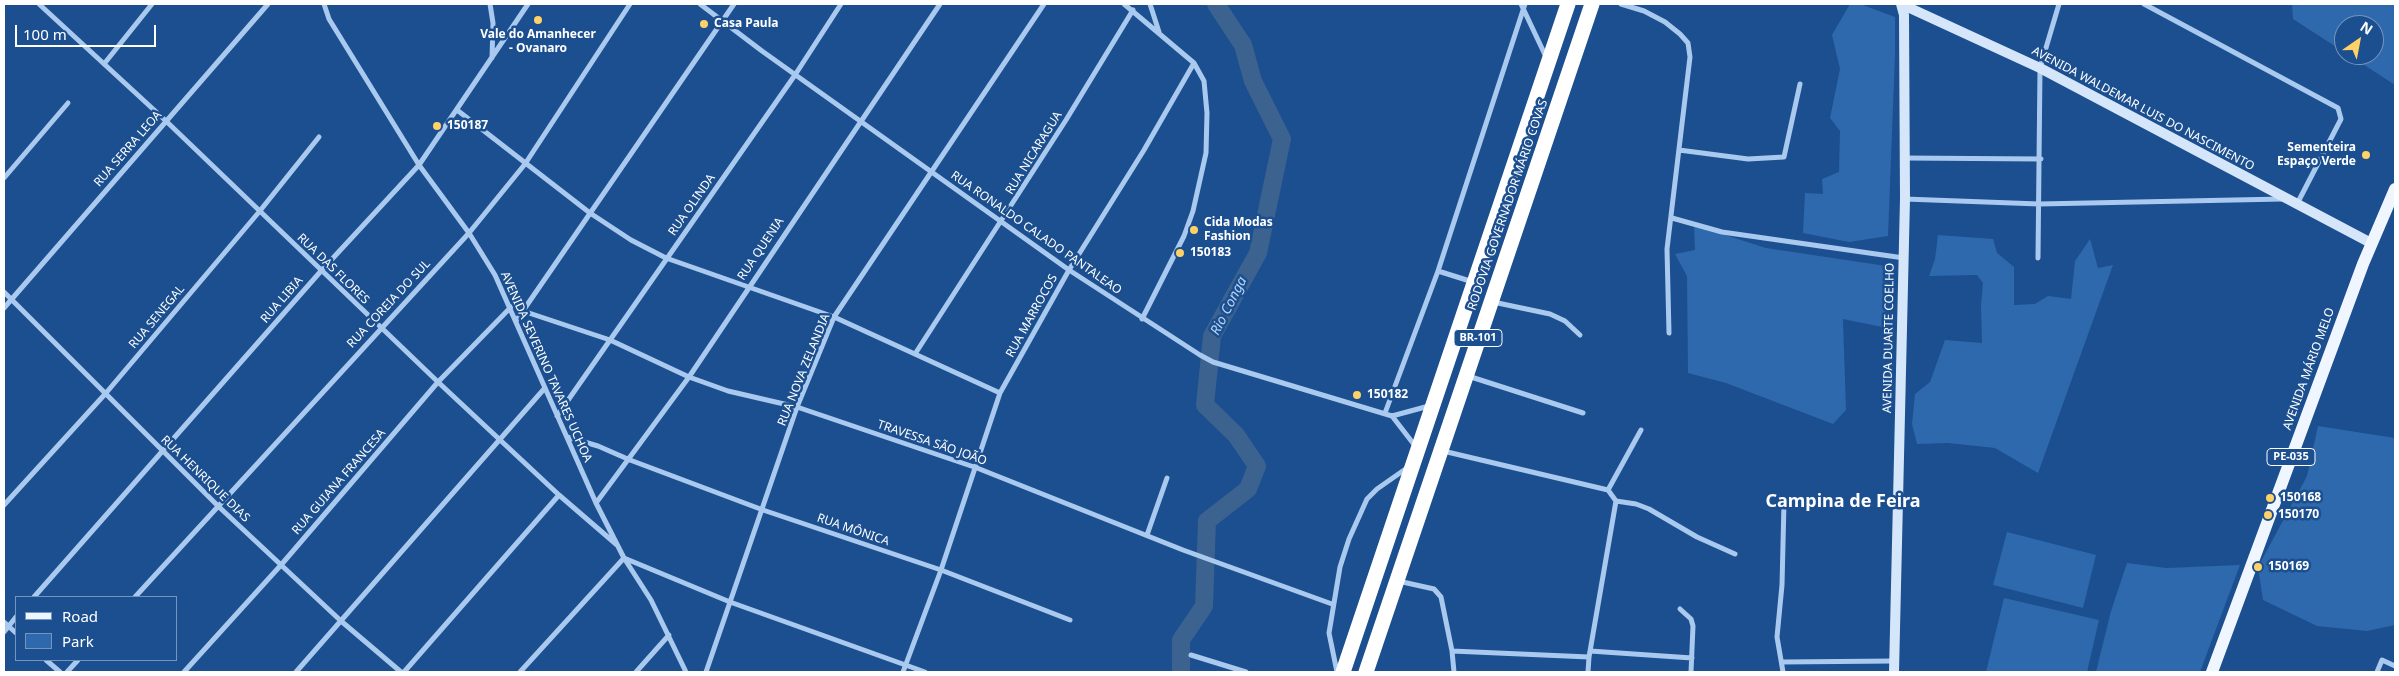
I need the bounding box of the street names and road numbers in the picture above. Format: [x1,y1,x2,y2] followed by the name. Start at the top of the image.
[2029,44,2257,174] street label: AVENIDA WALDEMAR LUIS DO NASCIMENTO
[1465,98,1551,312] street label: RODOVIA GOVERNADOR MÁRIO COVAS
[91,108,165,190] street label: RUA SERRA LEOA
[1003,109,1065,197] street label: RUA NICARAGUA
[948,168,1124,298] street label: RUA RONALDO CALADO PANTALEAO
[665,171,719,239] street label: RUA OLINDA
[735,215,787,283] street label: RUA QUENIA
[294,231,372,307] street label: RUA DAS FLORES
[344,257,434,351] street label: RUA COREIA DO SUL
[1880,263,1898,413] street label: AVENIDA DUARTE COELHO
[497,269,595,465] street label: AVENIDA SEVERINO TAVARES UCHOA
[1003,272,1061,360] street label: RUA MARROCOS
[258,274,306,326] street label: RUA LIBIA
[126,282,188,352] street label: RUA SENEGAL
[2280,306,2338,432] street label: AVENIDA MÁRIO MELO
[775,312,833,428] street label: RUA NOVA ZELANDIA
[1454,329,1502,346] road number: BR-101
[875,417,989,469] street label: TRAVESSA SÃO JOÃO
[289,426,389,538] street label: RUA GUIANA FRANCESA
[158,433,252,525] street label: RUA HENRIQUE DIAS
[2267,448,2315,466] road number: PE-035
[815,511,891,549] street label: RUA MÔNICA

